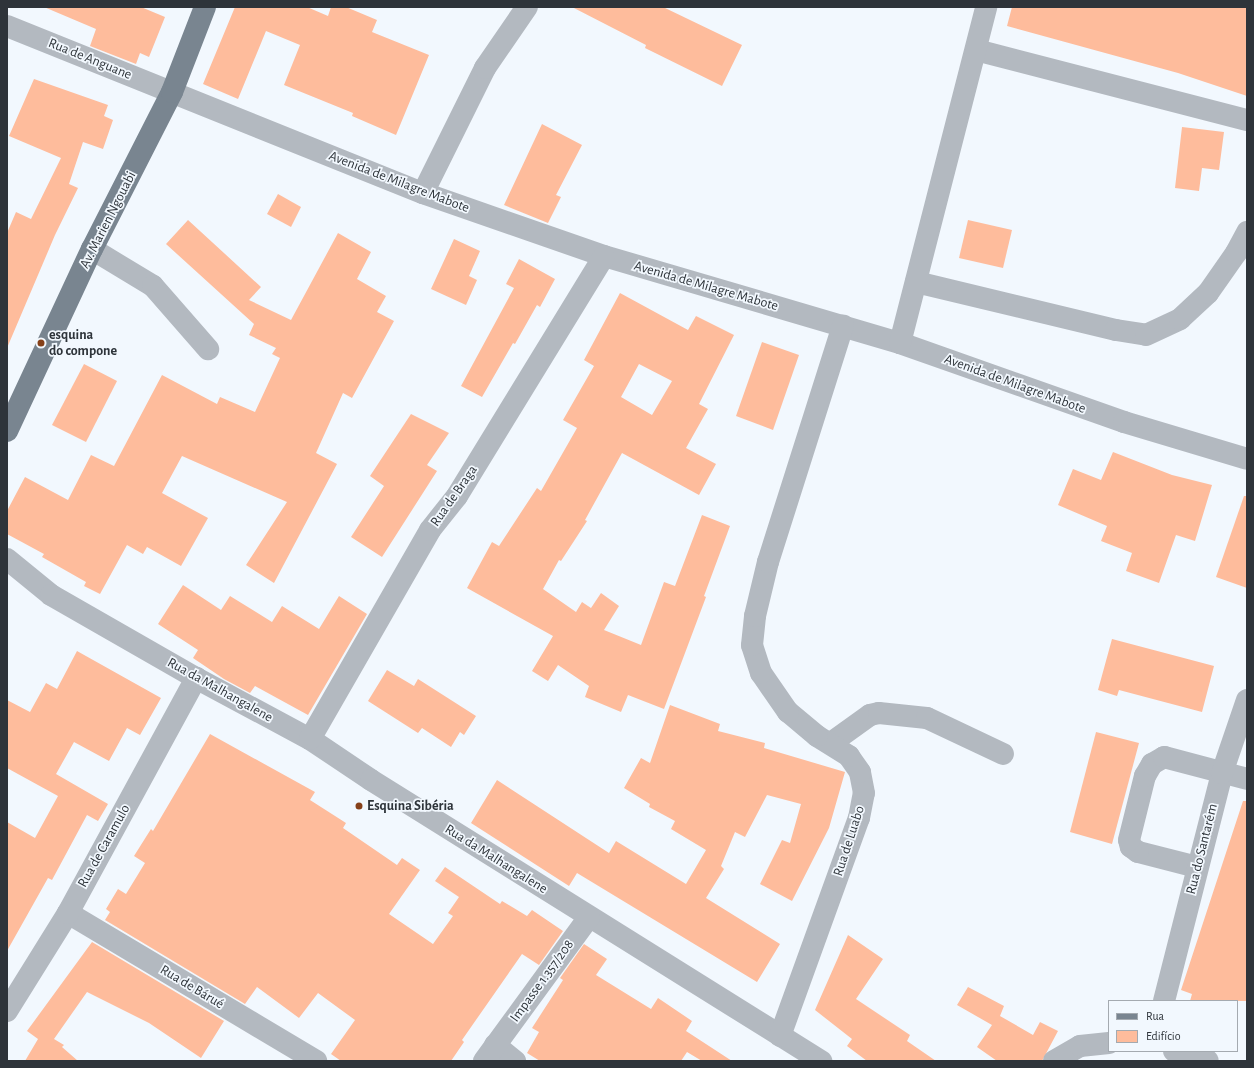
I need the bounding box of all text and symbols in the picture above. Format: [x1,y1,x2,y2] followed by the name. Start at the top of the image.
[46,35,134,83] street label: Rua de Anguane
[326,147,472,217] street label: Avenida de Milagre Mabote
[76,169,140,271] street label: Av. Marien Ngouabi
[632,257,780,315] street label: Avenida de Milagre Mabote
[49,327,117,360] place label: esquina do compone
[36,338,46,348] marker: esquina do compone
[942,351,1088,417] street label: Avenida de Milagre Mabote
[427,462,481,530] street label: Rua de Braga
[164,654,276,726] street label: Rua da Malhangalene
[367,798,454,814] place label: Esquina Sibéria
[354,801,364,811] marker: Esquina Sibéria
[74,802,134,890] street label: Rua de Caramulo
[1183,802,1221,896] street label: Rua do Santarém
[830,804,868,878] street label: Rua de Luabo
[442,821,550,897] street label: Rua da Malhangalene
[507,937,577,1025] street label: Impasse 1.357/208
[157,961,227,1013] street label: Rua de Bárué
[1108,1000,1238,1052] legend
[1146,1010,1164,1022] text: Rua
[1146,1030,1181,1042] text: Edifício

